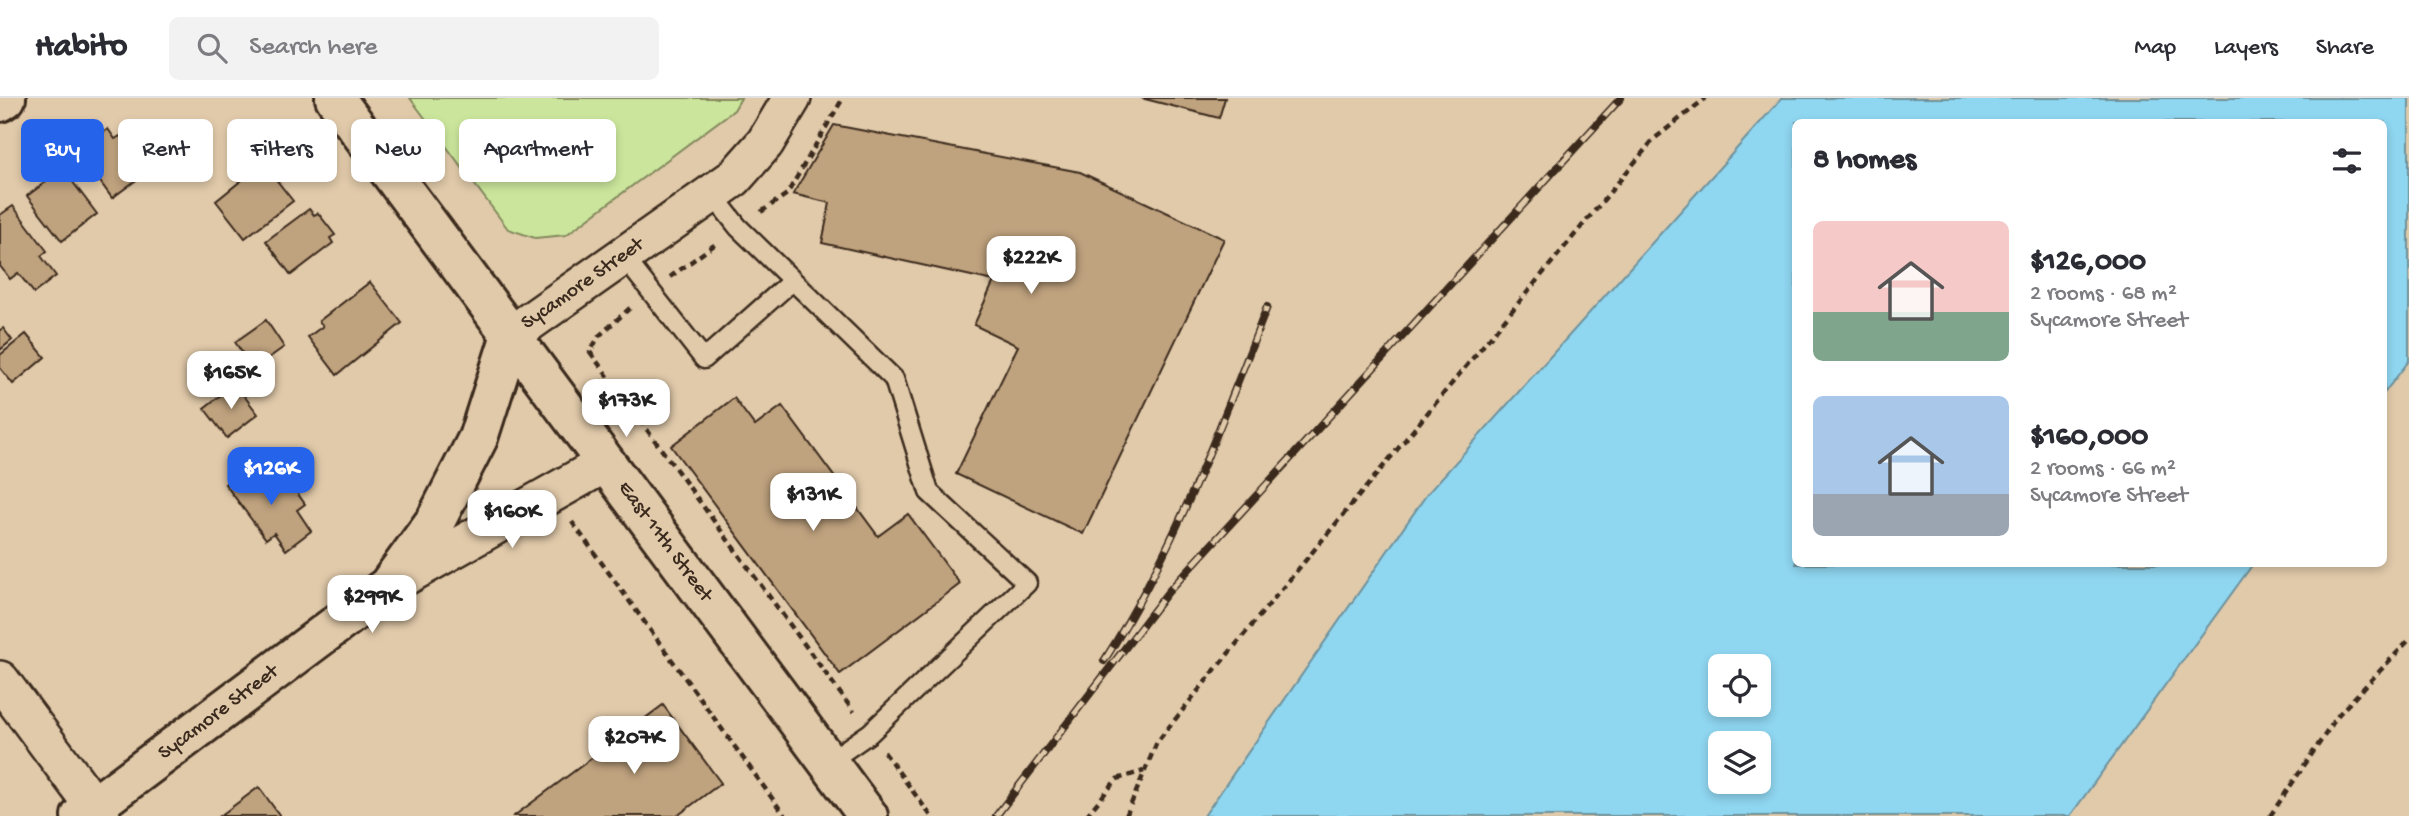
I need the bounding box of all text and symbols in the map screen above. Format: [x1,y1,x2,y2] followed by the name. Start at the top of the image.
[169,17,659,80] search box
[35,29,127,67] text: Habito
[193,29,231,67] icon: search
[249,33,377,64] text: Search here
[2134,34,2176,63] text: Map
[2214,34,2278,63] text: Layers
[2316,34,2374,63] text: Share
[21,119,104,182] chip: Buy
[118,119,213,182] chip: Rent
[227,119,337,182] chip: Filters
[351,119,445,182] chip: New
[459,119,616,182] chip: Apartment
[2328,142,2366,180] icon: filters
[1813,144,1916,179] text: 8 homes
[517,231,651,336] street label: Sycamore Street
[982,236,1080,296] pin: $222K
[1003,245,1059,272] text: $222K
[2030,246,2146,281] text: $126,000
[1869,249,1953,333] icon: home
[2030,281,2177,308] text: 2 rooms · 68 m²
[2030,308,2188,335] text: Sycamore Street
[182,352,280,411] pin: $165K
[203,360,259,387] text: $165K
[577,380,675,439] pin: $173K
[598,388,654,415] text: $173K
[2030,421,2148,456] text: $160,000
[1869,424,1953,508] icon: home
[222,448,320,507] pin: $126K
[243,456,299,483] text: $126K
[2030,456,2176,483] text: 2 rooms · 66 m²
[764,474,862,533] pin: $131K
[612,477,719,609] street label: East 11th Street
[786,482,840,509] text: $131K
[2030,483,2188,510] text: Sycamore Street
[463,490,561,550] pin: $160K
[483,499,541,526] text: $160K
[323,575,421,635] pin: $299K
[343,584,401,611] text: $299K
[1708,654,1771,794] map controls
[1708,654,1771,717] button: locate
[154,658,286,766] street label: Sycamore Street
[585,716,683,776] pin: $207K
[604,725,664,752] text: $207K
[1708,731,1771,794] button: layers

